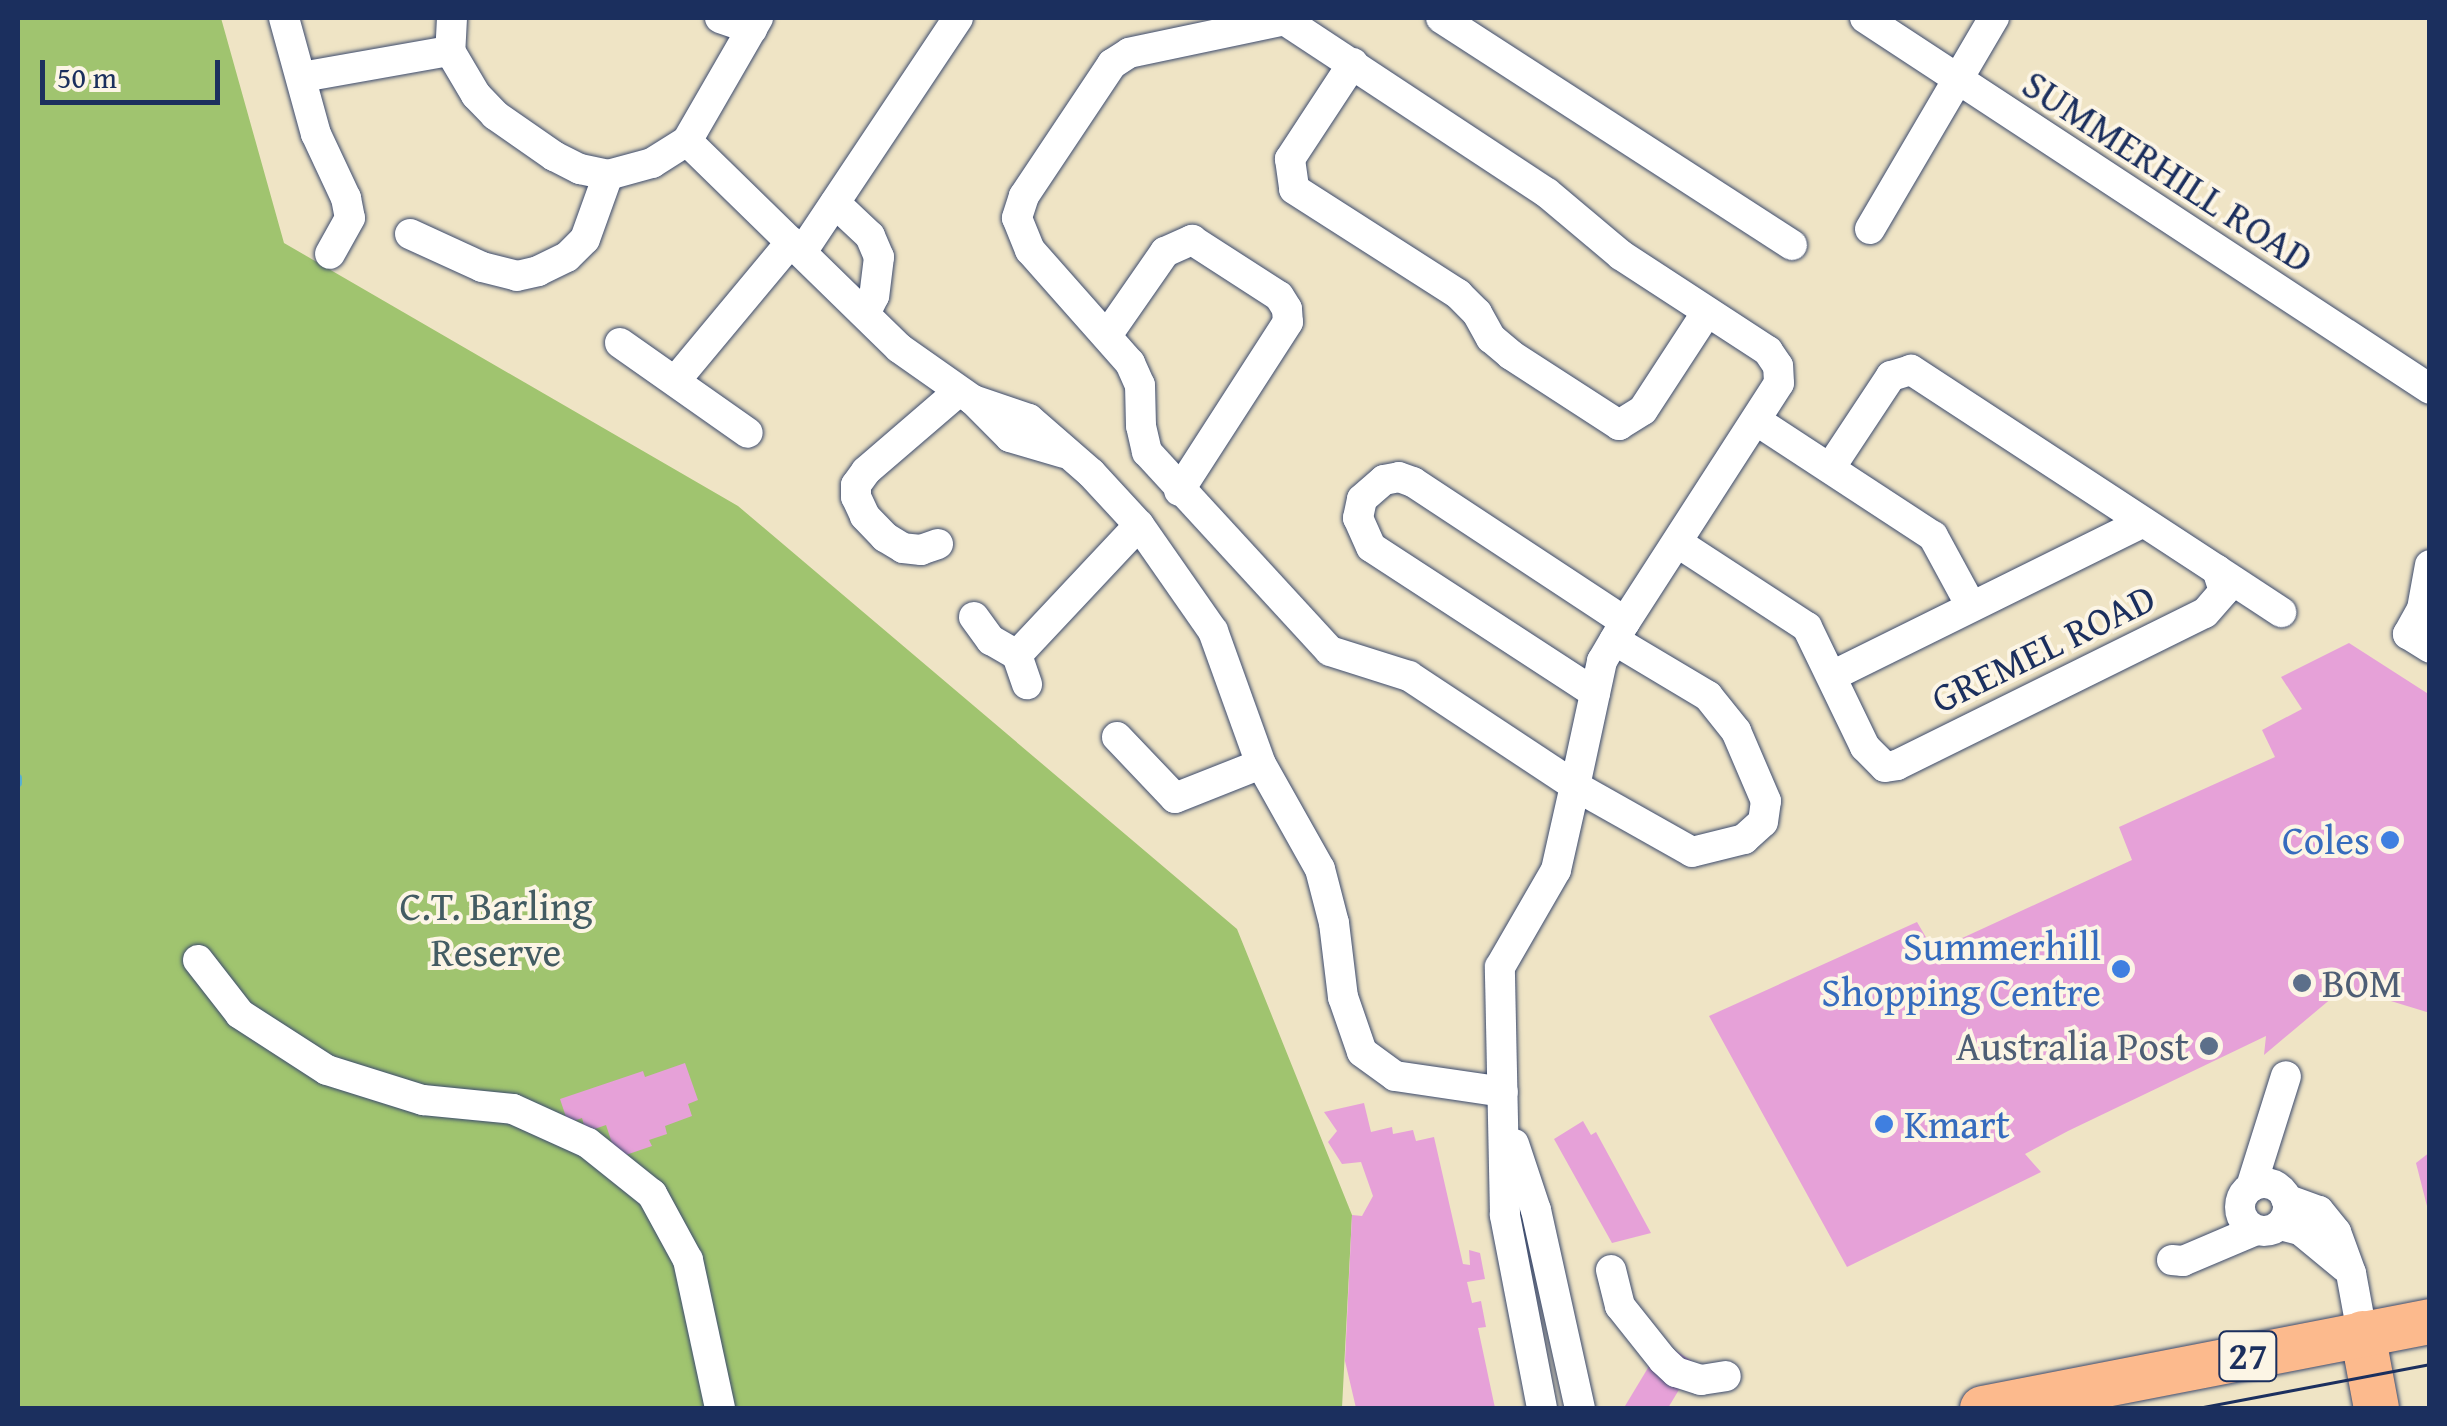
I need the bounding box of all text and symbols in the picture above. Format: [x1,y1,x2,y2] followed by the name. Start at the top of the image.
[45,40,225,102] scale bar
[57,55,117,99] text: 50 m
[2014,59,2322,283] street label: SUMMERHILL ROAD
[1923,573,2163,723] street label: GREMEL ROAD
[2282,816,2370,864] place label: Coles
[2379,829,2401,851] marker: Coles
[400,882,592,976] park label: C.T. Barling Reserve
[1821,922,2101,1016] place label: Summerhill Shopping Centre
[2110,958,2132,980] marker: Summerhill Shopping Centre
[2322,959,2402,1007] place label: BOM
[2291,972,2313,994] marker: BOM
[1956,1022,2189,1070] place label: Australia Post
[2198,1035,2220,1057] marker: Australia Post
[1904,1100,2010,1148] place label: Kmart
[1873,1113,1895,1135] marker: Kmart
[2218,1323,2278,1389] road number: 27

